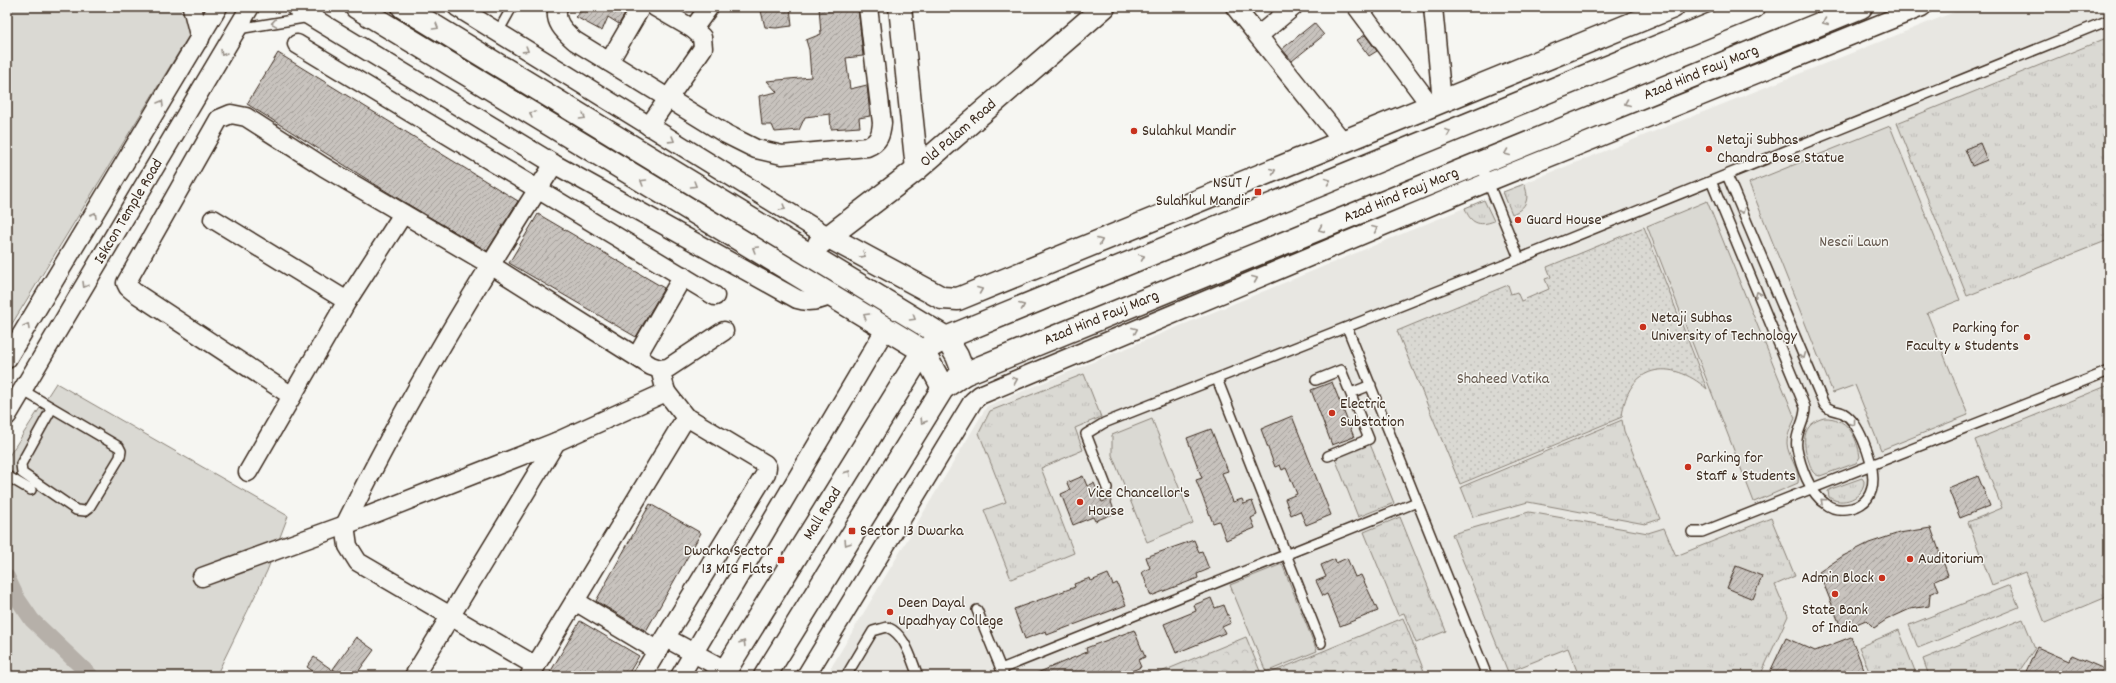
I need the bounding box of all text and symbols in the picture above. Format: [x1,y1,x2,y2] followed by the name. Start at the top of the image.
[1821,17,1829,25] one-way arrow
[271,18,277,27] one-way arrow
[432,23,439,30] one-way arrow
[1640,39,1762,106] street label: Azad Hind Fauj Marg
[522,45,529,52] one-way arrow
[221,49,228,56] one-way arrow
[915,93,1002,173] street label: Old Palam Road
[1623,99,1630,107] one-way arrow
[157,100,164,107] one-way arrow
[529,112,536,119] one-way arrow
[579,112,586,120] one-way arrow
[1142,120,1236,143] place label: Sulahkul Mandir
[1129,126,1139,136] marker: Sulahkul Mandir
[1444,128,1451,136] one-way arrow
[1717,129,1844,170] place label: Netaji Subhas Chandra Bose Statue
[668,135,675,143] one-way arrow
[1704,144,1714,154] marker: Netaji Subhas Chandra Bose Statue
[1503,148,1511,156] one-way arrow
[88,154,169,269] street label: Iskcon Temple Road
[1340,161,1462,229] street label: Azad Hind Fauj Marg
[1269,167,1276,175] one-way arrow
[1156,172,1250,213] place label: NSUT / Sulahkul Mandir
[1323,178,1331,186] one-way arrow
[640,179,647,186] one-way arrow
[690,180,697,187] one-way arrow
[1253,187,1263,197] marker: NSUT / Sulahkul Mandir
[779,204,786,211] one-way arrow
[1737,206,1745,214] one-way arrow
[1526,209,1602,232] place label: Guard House
[90,212,97,219] one-way arrow
[1513,215,1523,225] marker: Guard House
[1318,224,1325,232] one-way arrow
[1372,226,1379,234] one-way arrow
[1819,231,1889,254] park label: Nescii Lawn
[1097,237,1104,245] one-way arrow
[752,246,759,253] one-way arrow
[859,250,866,258] one-way arrow
[1138,254,1146,262] one-way arrow
[1252,276,1259,284] one-way arrow
[83,281,90,288] one-way arrow
[1040,284,1162,352] street label: Azad Hind Fauj Marg
[976,286,983,294] one-way arrow
[1754,290,1762,297] one-way arrow
[1019,303,1026,311] one-way arrow
[1651,307,1797,348] place label: Netaji Subhas University of Technology
[863,313,870,321] one-way arrow
[909,313,916,320] one-way arrow
[1906,317,2019,358] place label: Parking for Faculty & Students
[1638,322,1648,332] marker: Netaji Subhas University of Technology
[23,323,30,330] one-way arrow
[1132,326,1139,334] one-way arrow
[2022,332,2032,342] marker: Parking for Faculty & Students
[1799,353,1807,360] one-way arrow
[1457,368,1550,391] park label: Shaheed Vatika
[1012,376,1019,384] one-way arrow
[1340,393,1404,434] place label: Electric Substation
[1327,408,1337,418] marker: Electric Substation
[920,417,927,424] one-way arrow
[1849,419,1856,426] one-way arrow
[1696,447,1796,488] place label: Parking for Staff & Students
[1683,462,1693,472] marker: Parking for Staff & Students
[843,470,850,477] one-way arrow
[1088,482,1190,523] place label: Vice Chancellor's House
[797,483,848,544] street label: Mall Road
[1075,497,1085,507] marker: Vice Chancellor's House
[1820,498,1828,506] one-way arrow
[860,520,964,543] place label: Sector 13 Dwarka
[847,526,857,536] marker: Sector 13 Dwarka
[845,539,852,546] one-way arrow
[684,540,773,581] place label: Dwarka Sector 13 MIG Flats
[1918,548,1984,571] place label: Auditorium
[1905,554,1915,564] marker: Auditorium
[776,555,786,565] marker: Dwarka Sector 13 MIG Flats
[1801,567,1874,590] place label: Admin Block
[1877,573,1887,583] marker: Admin Block
[1830,589,1840,599] marker: State Bank of India
[898,592,1003,633] place label: Deen Dayal Upadhyay College
[1802,599,1868,640] place label: State Bank of India
[885,607,895,617] marker: Deen Dayal Upadhyay College
[738,640,745,647] one-way arrow

